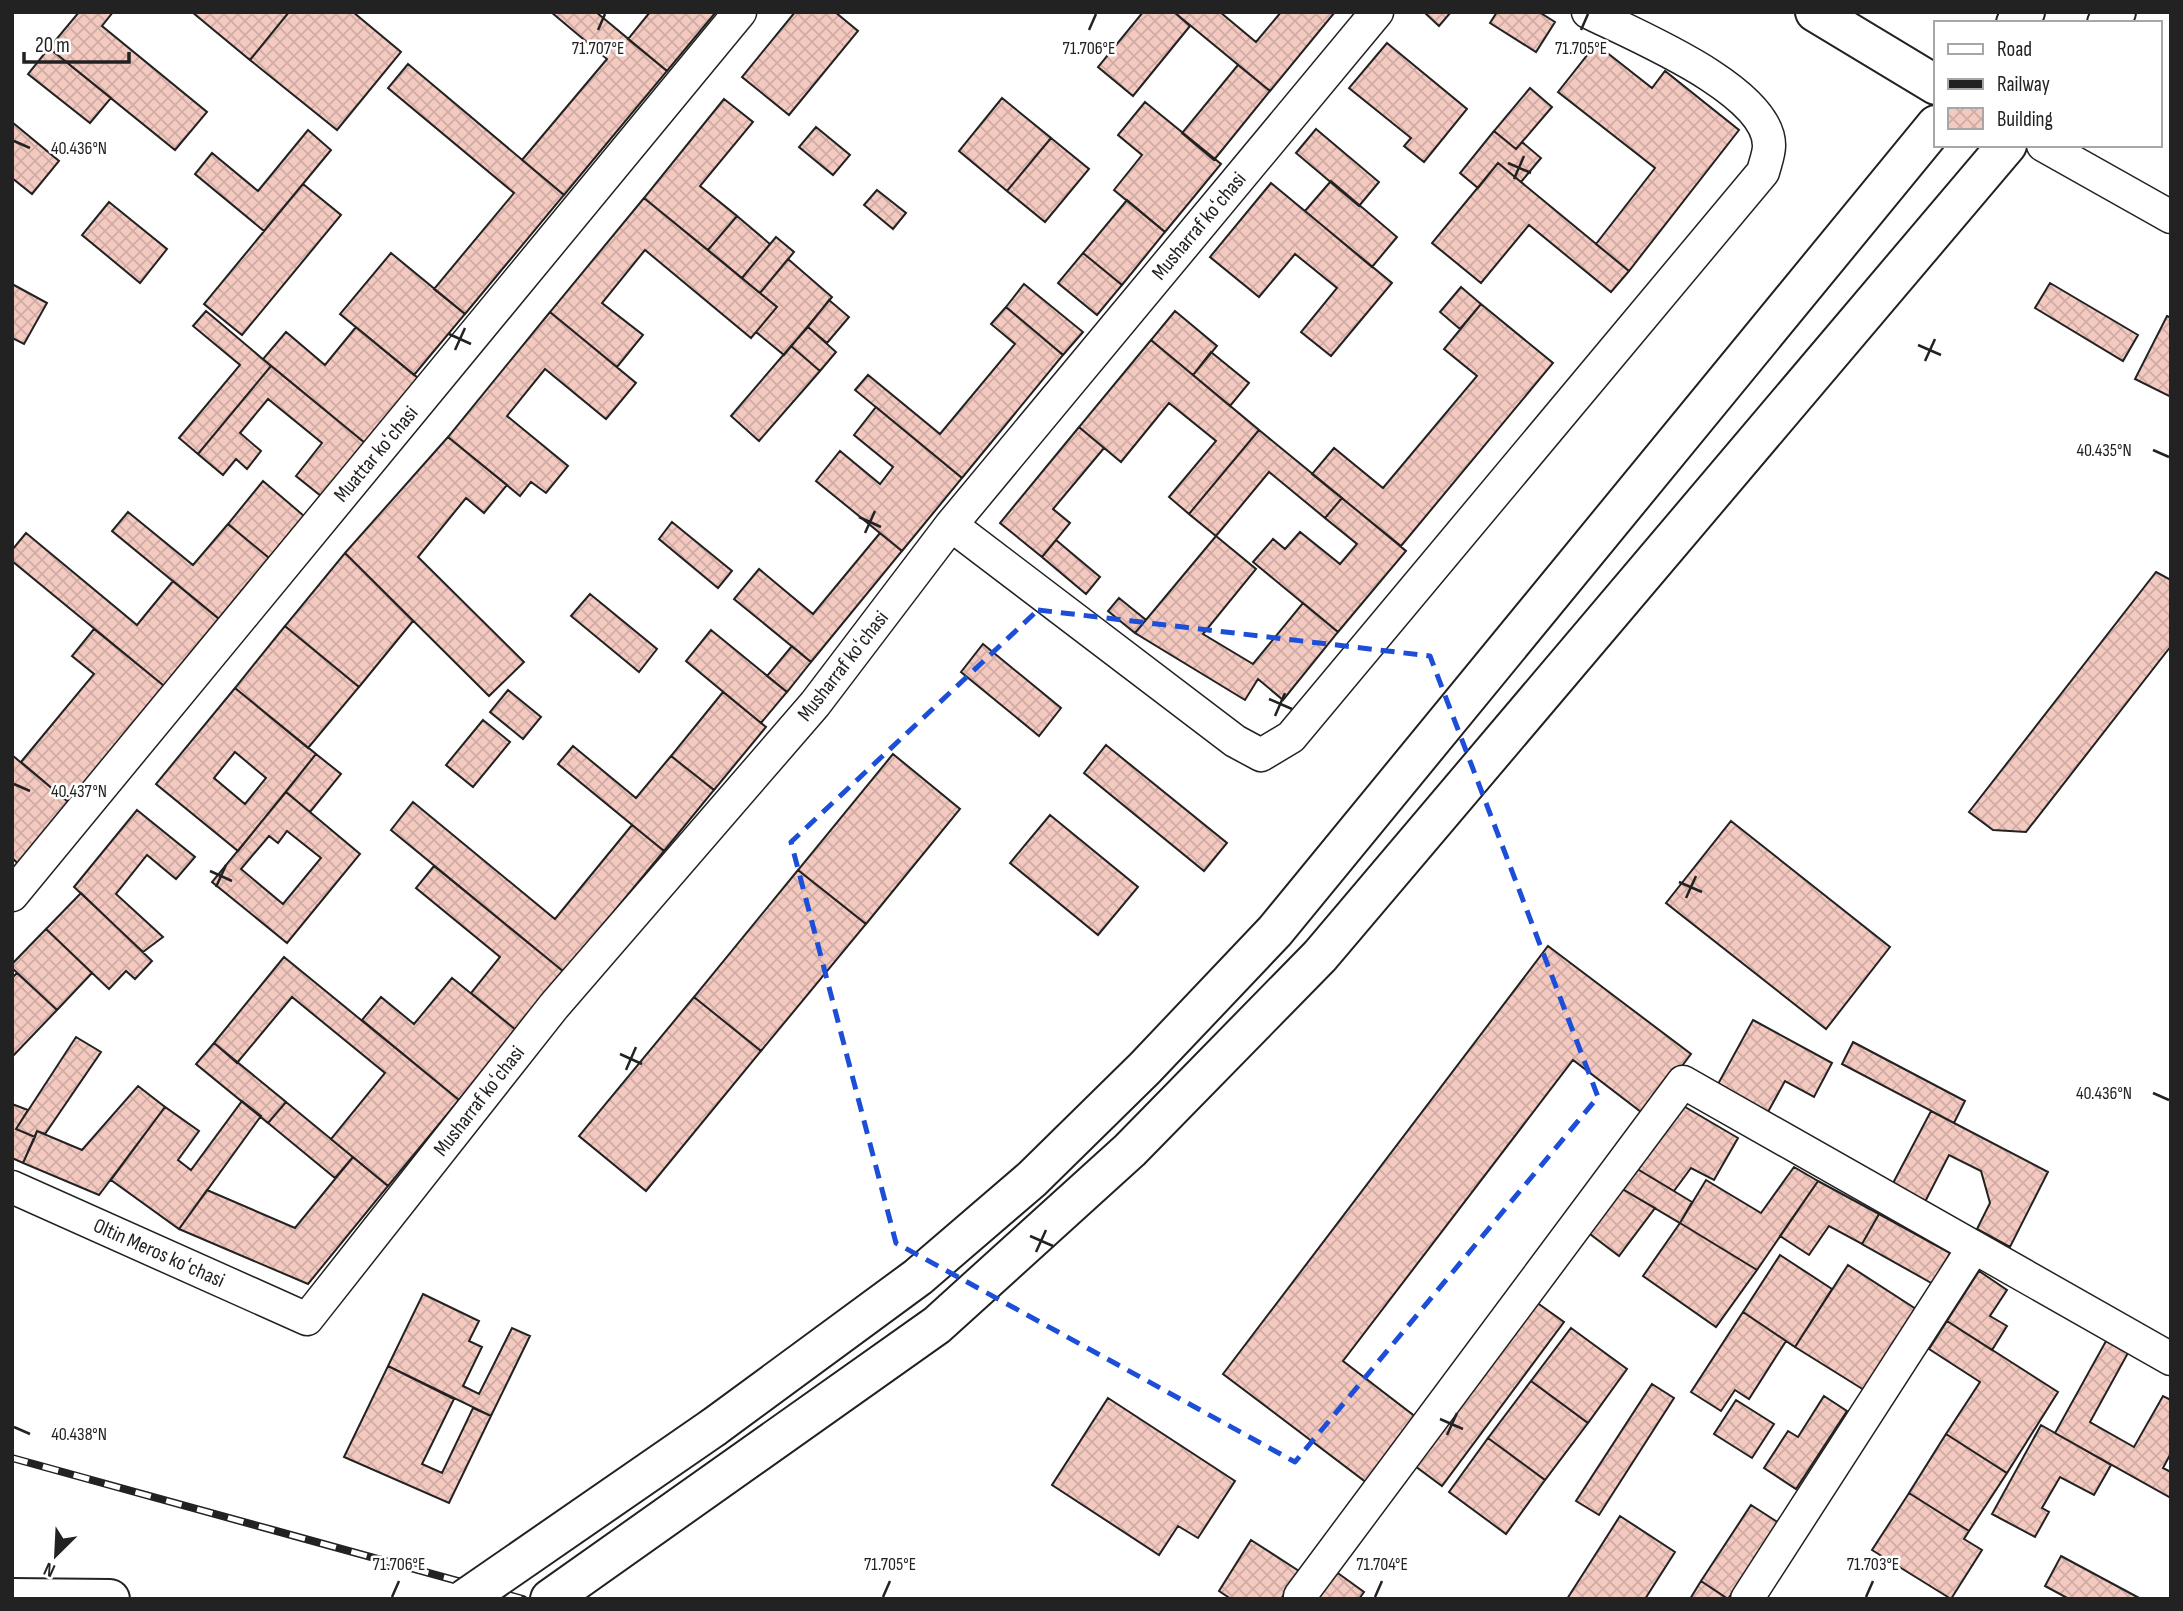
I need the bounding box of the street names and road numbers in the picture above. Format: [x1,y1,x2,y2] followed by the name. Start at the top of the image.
[1147,167,1251,285] street label: Musharraf koʻchasi
[329,401,423,507] street label: Muattar koʻchasi
[792,606,894,726] street label: Musharraf koʻchasi
[428,1041,530,1161] street label: Musharraf koʻchasi
[89,1213,229,1293] street label: Oltin Meros koʻchasi

